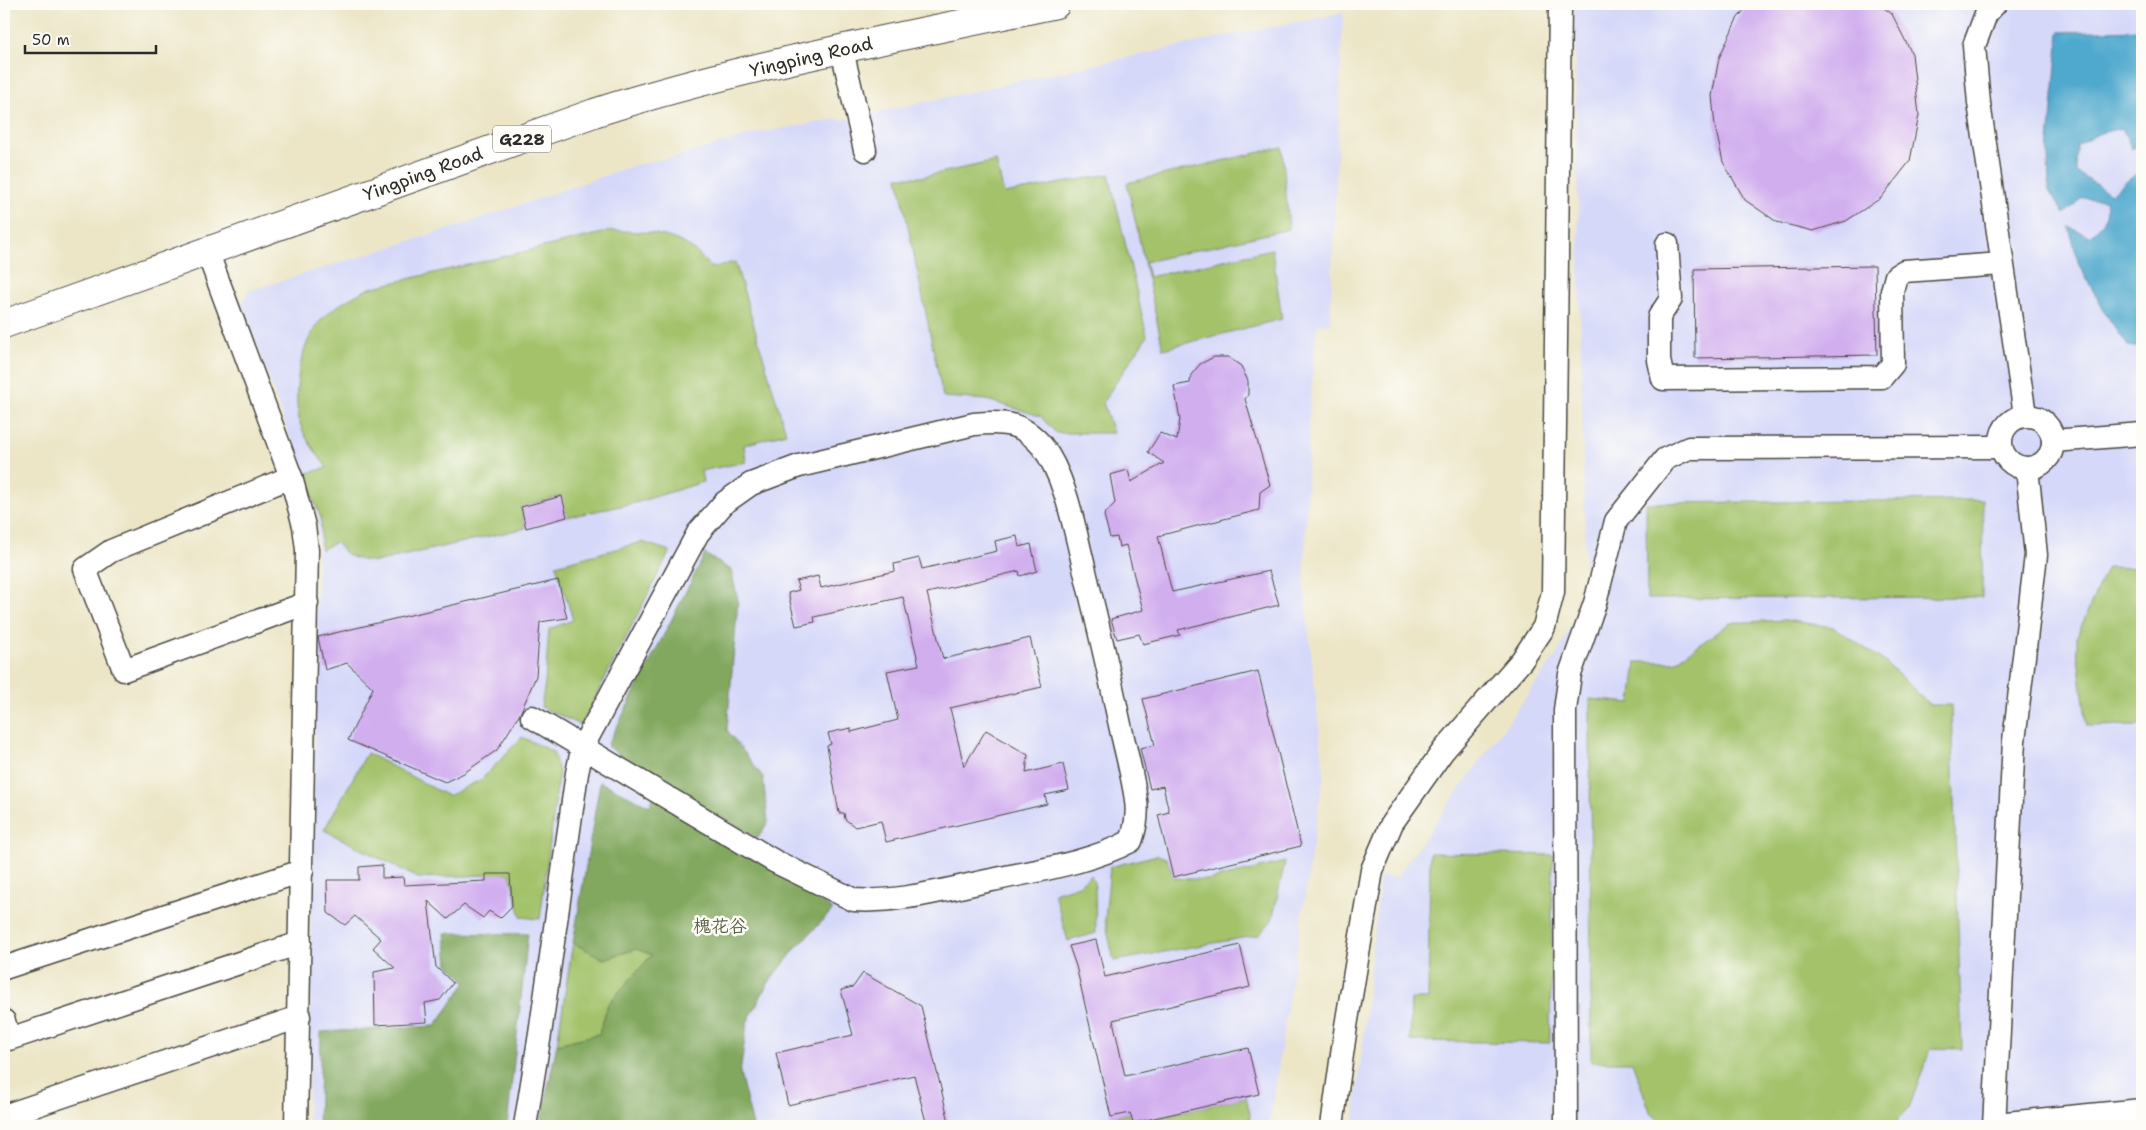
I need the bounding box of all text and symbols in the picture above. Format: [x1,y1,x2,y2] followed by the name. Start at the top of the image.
[25,22,156,54] scale bar
[32,30,70,50] text: 50 m
[747,31,875,83] street label: Yingping Road
[493,126,551,152] road number: G228
[360,141,486,207] street label: Yingping Road
[693,914,747,938] park label: 槐花谷

